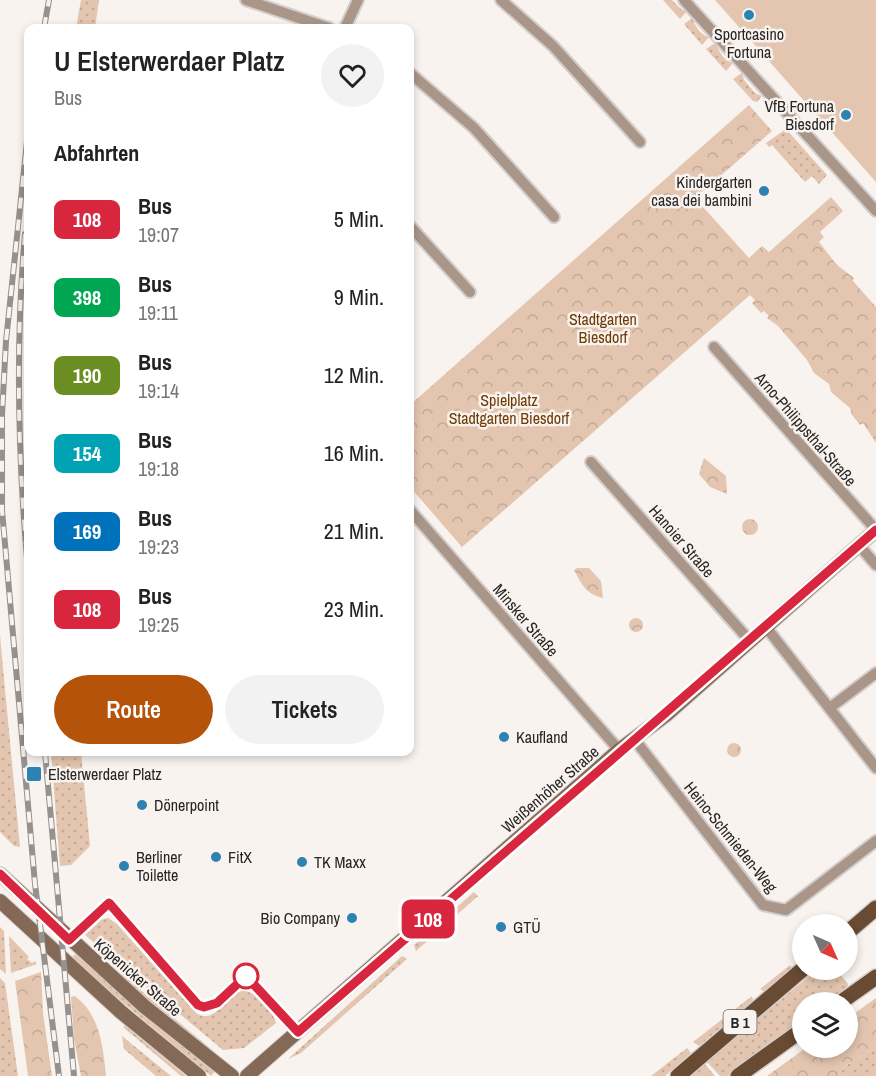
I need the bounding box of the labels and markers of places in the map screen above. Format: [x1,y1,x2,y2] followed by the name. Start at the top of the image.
[742,8,756,22] marker: Sportcasino Fortuna
[714,23,784,63] place label: Sportcasino Fortuna
[765,95,835,135] place label: VfB Fortuna Biesdorf
[839,108,853,122] marker: VfB Fortuna Biesdorf
[651,171,752,211] place label: Kindergarten casa dei bambini
[757,184,771,198] marker: Kindergarten casa dei bambini
[516,726,568,748] place label: Kaufland
[497,730,511,744] marker: Kaufland
[48,763,162,785] place label: Elsterwerdaer Platz
[25,765,43,783] marker: Elsterwerdaer Platz
[154,794,219,816] place label: Dönerpoint
[135,798,149,812] marker: Dönerpoint
[136,846,183,886] place label: Berliner Toilette
[228,846,252,868] place label: FitX
[209,850,223,864] marker: FitX
[314,851,366,873] place label: TK Maxx
[295,855,309,869] marker: TK Maxx
[117,859,131,873] marker: Berliner Toilette
[261,907,340,929] place label: Bio Company
[345,911,359,925] marker: Bio Company
[513,916,541,938] place label: GTÜ
[494,920,508,934] marker: GTÜ
[233,963,259,989] unlabelled marker

